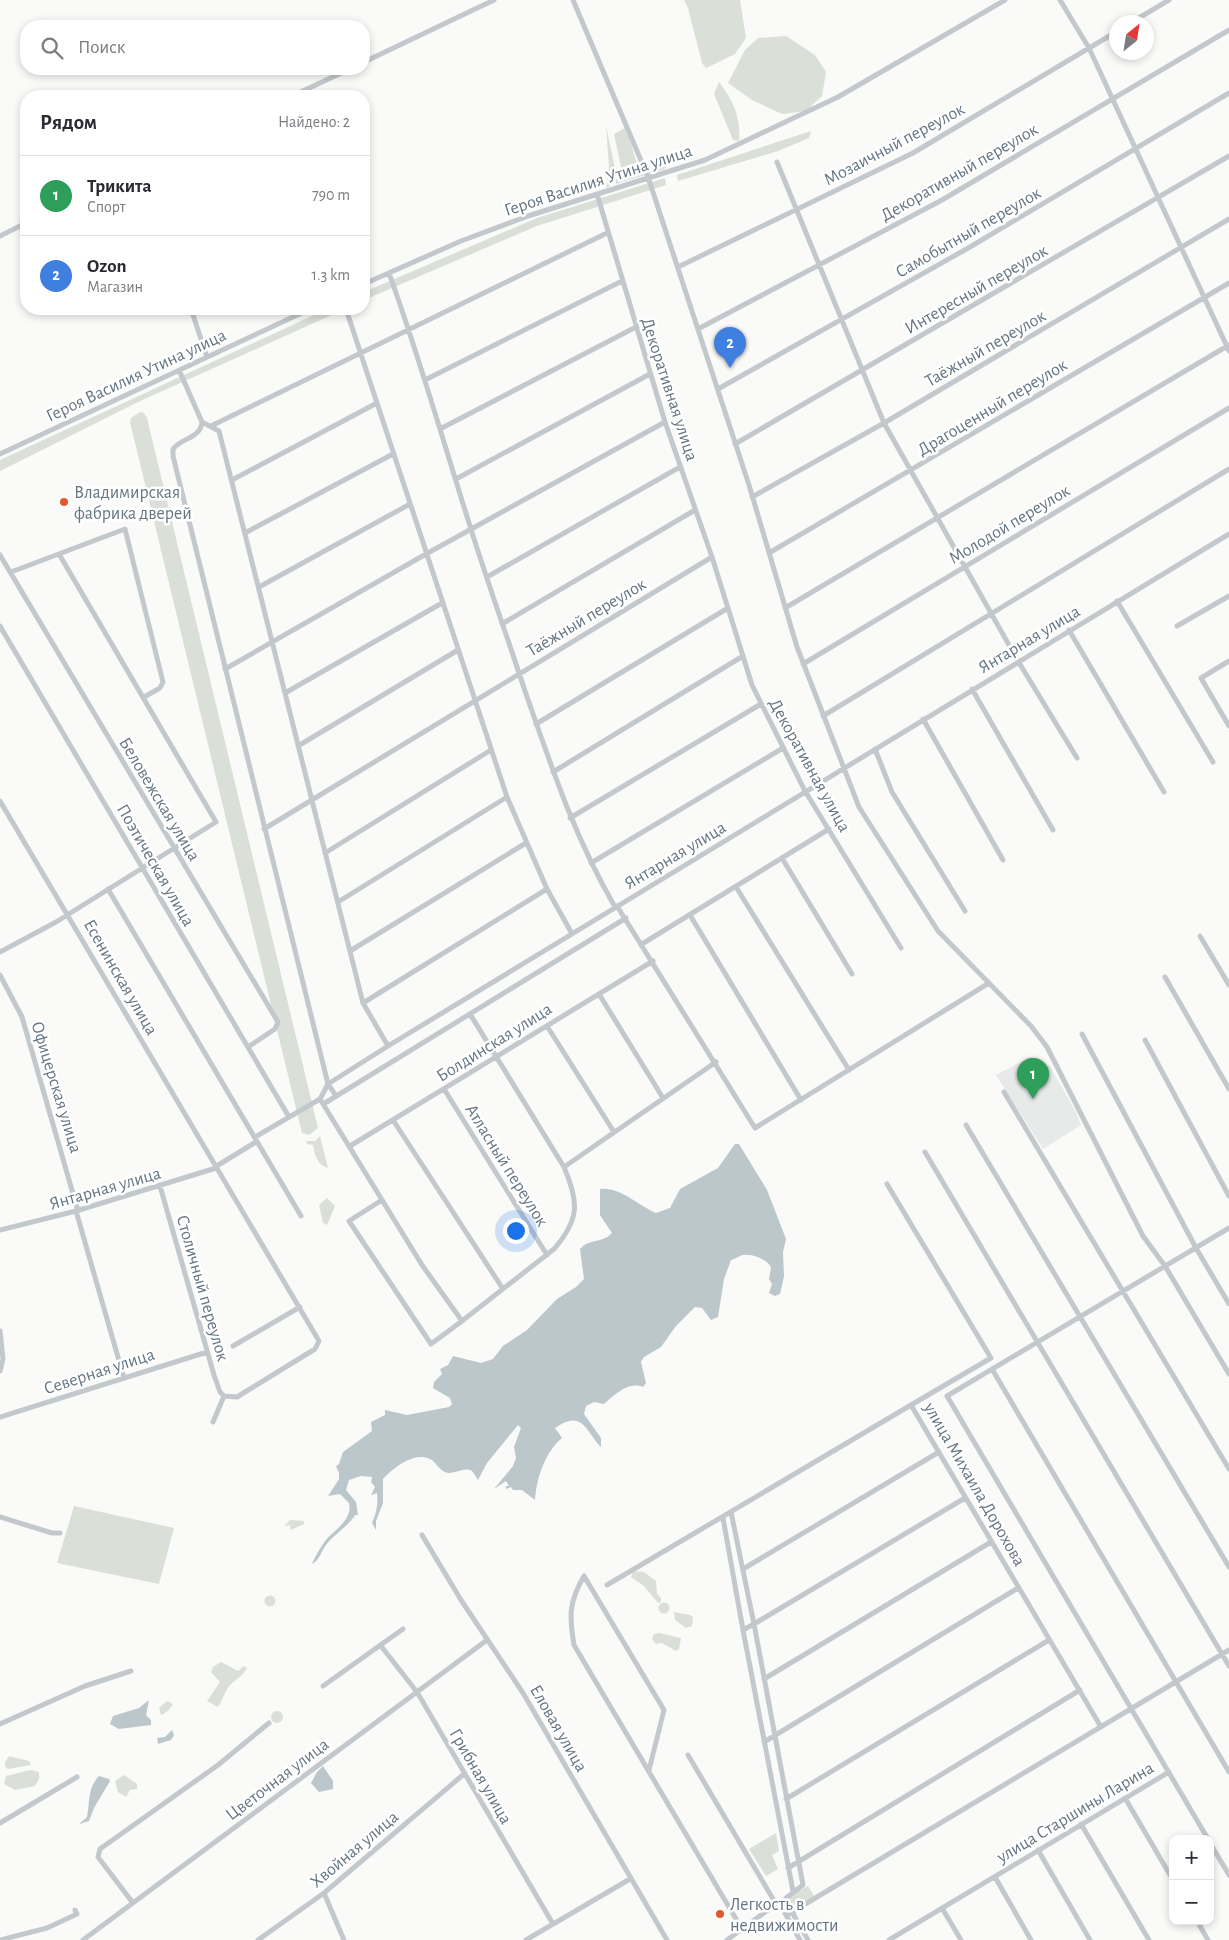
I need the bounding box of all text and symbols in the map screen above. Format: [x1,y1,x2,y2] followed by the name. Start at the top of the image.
[1109,15,1154,60] north arrow
[20,20,370,75] search box
[38,34,66,62] icon: search
[78,38,125,57] text: Поиск
[821,100,968,190] street label: Мозаичный переулок
[40,112,97,133] text: Рядом
[278,114,350,130] text: Найдено: 2
[878,120,1042,225] street label: Декоративный переулок
[502,142,694,220] street label: Героя Василия Утина улица
[87,177,151,196] text: Трикита
[892,183,1045,282] street label: Самобытный переулок
[53,187,59,203] text: 1
[312,187,350,203] text: 790 m
[87,199,126,215] text: Спорт
[902,241,1052,338] street label: Интересный переулок
[87,257,126,276] text: Ozon
[52,267,60,283] text: 2
[312,267,350,283] text: 1.3 km
[87,279,143,295] text: Магазин
[922,307,1049,391] street label: Таёжный переулок
[637,315,701,463] street label: Декоративная улица
[44,326,229,426] street label: Героя Василия Утина улица
[714,327,746,368] pin: 2
[915,356,1071,460] street label: Драгоценный переулок
[946,481,1074,568] street label: Молодой переулок
[74,484,192,523] place label: Владимирская фабрика дверей
[58,496,70,508] marker: Владимирская фабрика дверей
[524,575,650,661] street label: Таёжный переулок
[976,603,1083,677] street label: Янтарная улица
[765,696,853,835] street label: Декоративная улица
[115,735,203,864] street label: Беловежская улица
[113,801,197,930] street label: Поэтическая улица
[622,819,729,893] street label: Янтарная улица
[80,917,160,1038] street label: Есенинская улица
[434,1000,555,1086] street label: Болдинская улица
[27,1019,85,1155] street label: Офицерская улица
[1017,1058,1049,1099] pin: 1
[461,1101,551,1230] street label: Атласный переулок
[47,1164,163,1213] street label: Янтарная улица
[173,1213,232,1364] street label: Столичный переулок
[503,1218,529,1244] your location
[42,1346,157,1398] street label: Северная улица
[919,1399,1028,1569] street label: улица Михаила Дорохова
[526,1682,590,1775] street label: Еловая улица
[446,1725,516,1827] street label: Грибная улица
[223,1735,333,1824] street label: Цветочная улица
[993,1759,1157,1867] street label: улица Старшины Ларина
[307,1808,402,1892] street label: Хвойная улица
[1169,1835,1214,1925] map controls
[1169,1835,1214,1880] button: +
[1169,1880,1214,1925] button: −
[730,1896,839,1935] place label: Легкость в недвижимости
[714,1908,726,1920] marker: Легкость в недвижимости

